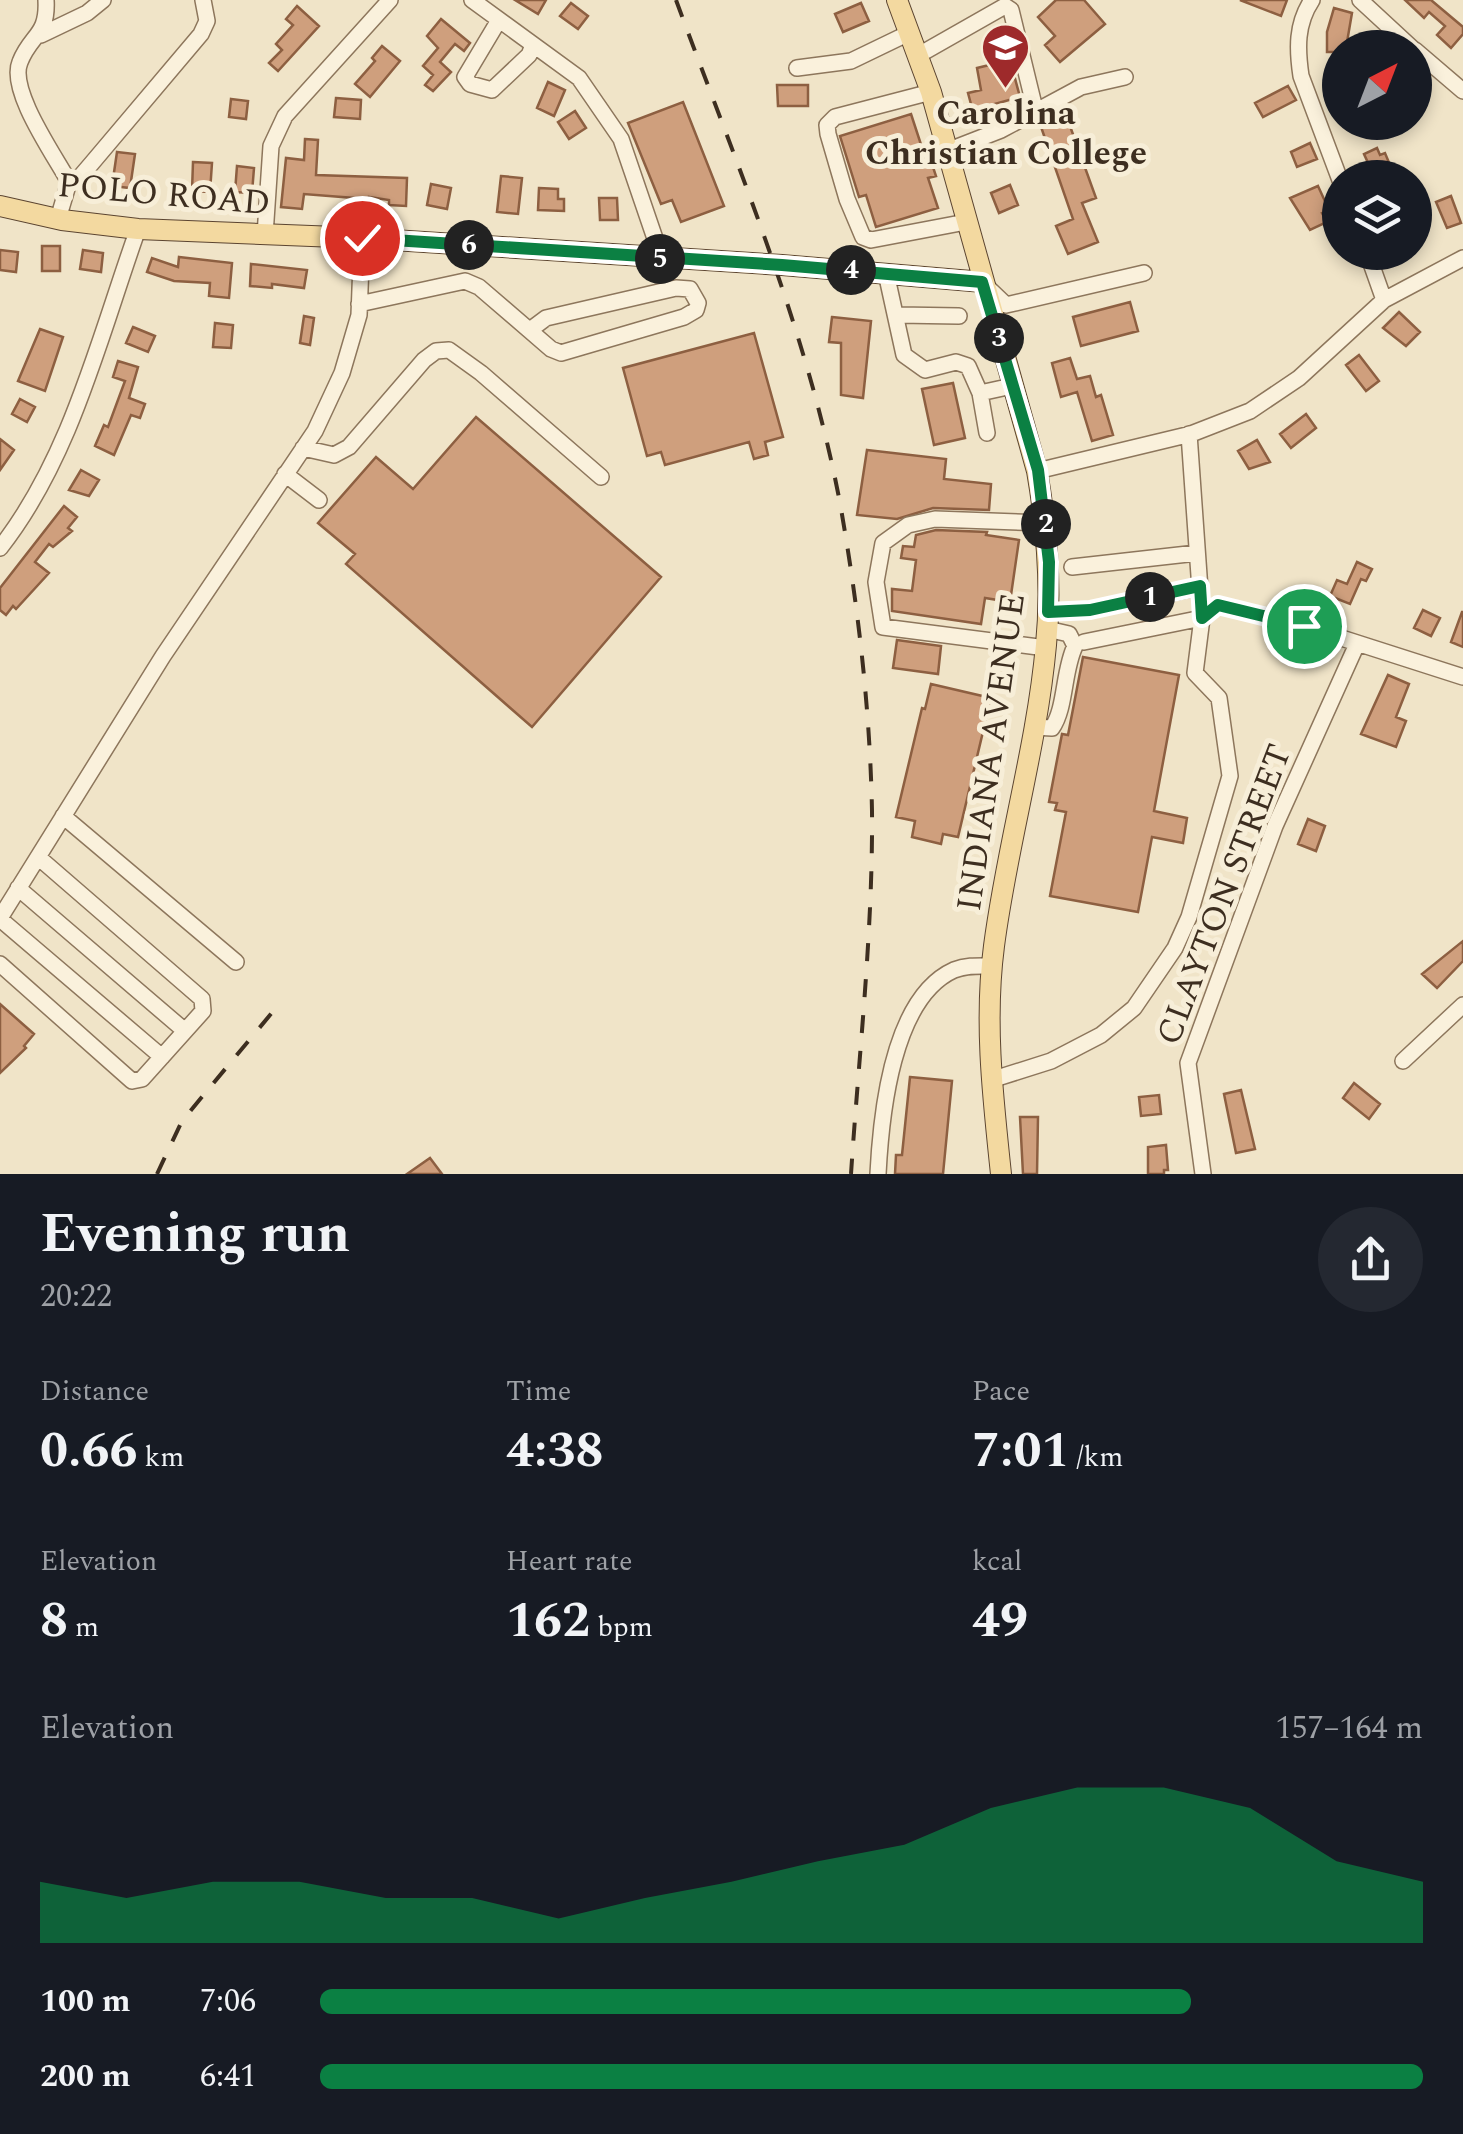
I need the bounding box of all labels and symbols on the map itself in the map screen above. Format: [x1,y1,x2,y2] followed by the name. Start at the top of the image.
[980,22,1032,90] school or university icon: Carolina Christian College
[1322,30,1432,140] north arrow
[865,87,1147,180] place label: Carolina Christian College
[55,159,272,230] street label: POLO ROAD
[320,196,405,281] pin
[444,220,494,270] pin: 6
[635,234,685,284] pin: 5
[826,245,876,295] pin: 4
[974,313,1024,363] pin: 3
[1021,499,1071,549] pin: 2
[1125,572,1175,622] pin: 1
[1262,584,1347,669] pin
[943,590,1040,915] street label: INDIANA AVENUE
[1143,736,1306,1053] street label: CLAYTON STREET

